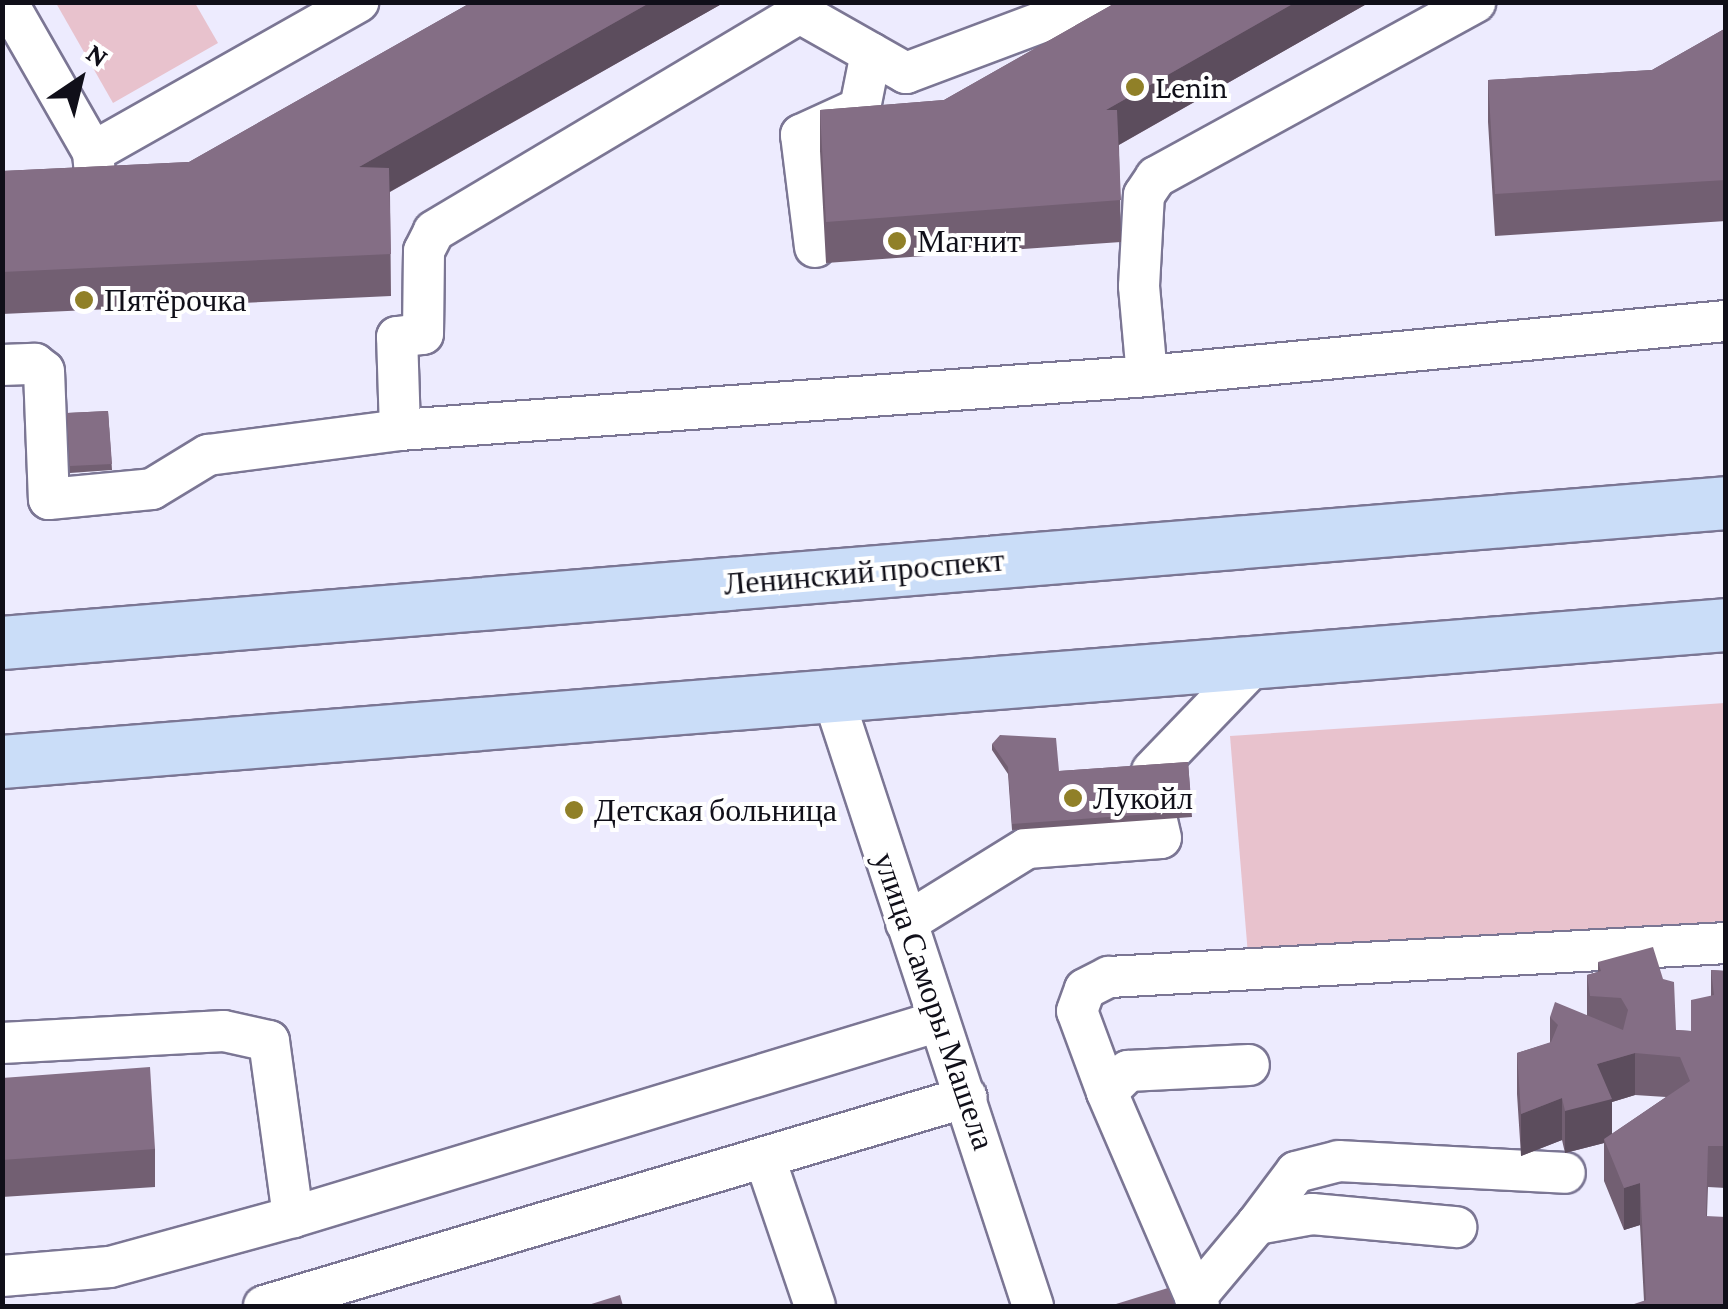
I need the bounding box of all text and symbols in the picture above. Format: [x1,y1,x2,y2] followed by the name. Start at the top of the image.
[30,30,130,130] north arrow
[81,37,114,73] text: N
[1155,68,1228,106] place label: Lenin
[1124,76,1146,98] marker: Lenin
[917,222,1021,260] place label: Магнит
[886,230,908,252] marker: Магнит
[104,281,247,319] place label: Пятёрочка
[73,289,95,311] marker: Пятёрочка
[722,541,1006,603] street label: Ленинский проспект
[1093,779,1193,817] place label: Лукойл
[1062,787,1084,809] marker: Лукойл
[594,791,837,829] place label: Детская больница
[563,799,585,821] marker: Детская больница
[865,847,1003,1155] street label: улица Саморы Машела

